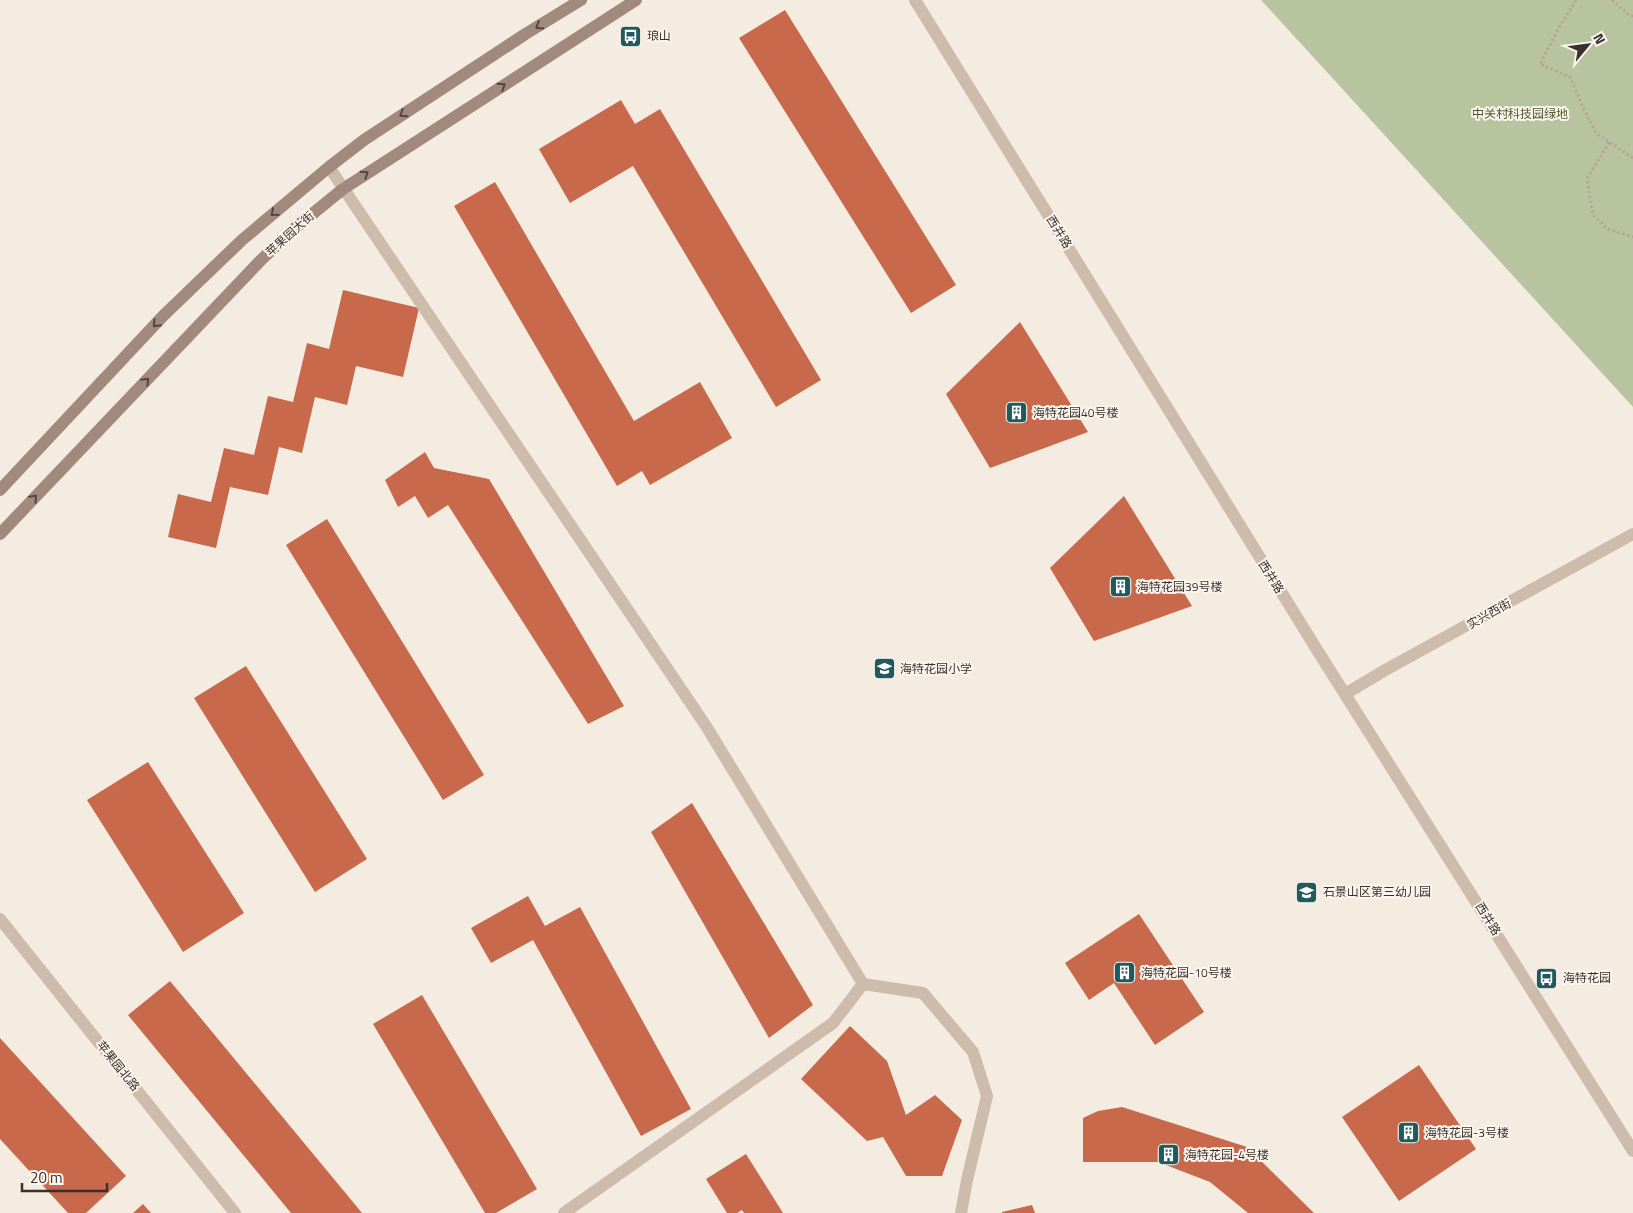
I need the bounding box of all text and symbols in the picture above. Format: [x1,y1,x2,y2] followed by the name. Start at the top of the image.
[536,19,545,29] one-way arrow
[1563,20,1613,70] north arrow
[619,24,643,48] bus stop icon: 琅山
[647,26,671,45] place label: 琅山
[1588,29,1611,48] text: N
[496,82,505,92] one-way arrow
[1472,104,1568,123] park label: 中关村科技园绿地
[399,108,409,117] one-way arrow
[360,171,369,180] one-way arrow
[261,206,318,261] street label: 苹果园大街
[271,207,280,216] one-way arrow
[1042,211,1077,252] street label: 西井路
[153,318,162,327] one-way arrow
[140,378,149,387] one-way arrow
[1005,401,1029,425] building icon: 海特花园40号楼
[1033,403,1118,422] place label: 海特花园40号楼
[28,495,37,504] one-way arrow
[1254,556,1289,597] street label: 西井路
[1109,575,1133,599] building icon: 海特花园39号楼
[1137,577,1222,596] place label: 海特花园39号楼
[1463,594,1514,634] street label: 实兴西街
[872,657,896,681] school or university icon: 海特花园小学
[900,659,972,678] place label: 海特花园小学
[1295,880,1319,904] school or university icon: 石景山区第三幼儿园
[1323,882,1431,901] place label: 石景山区第三幼儿园
[1471,898,1506,939] street label: 西井路
[1113,961,1137,985] building icon: 海特花园-10号楼
[1141,963,1232,982] place label: 海特花园-10号楼
[1535,966,1559,990] bus stop icon: 海特花园
[1563,968,1611,987] place label: 海特花园
[92,1036,145,1095] street label: 苹果园北路
[1397,1121,1421,1145] building icon: 海特花园-3号楼
[1425,1123,1509,1142] place label: 海特花园-3号楼
[1157,1143,1181,1167] building icon: 海特花园-4号楼
[1185,1145,1269,1164] place label: 海特花园-4号楼
[22,1160,108,1192] scale bar
[30,1166,63,1189] text: 20 m

